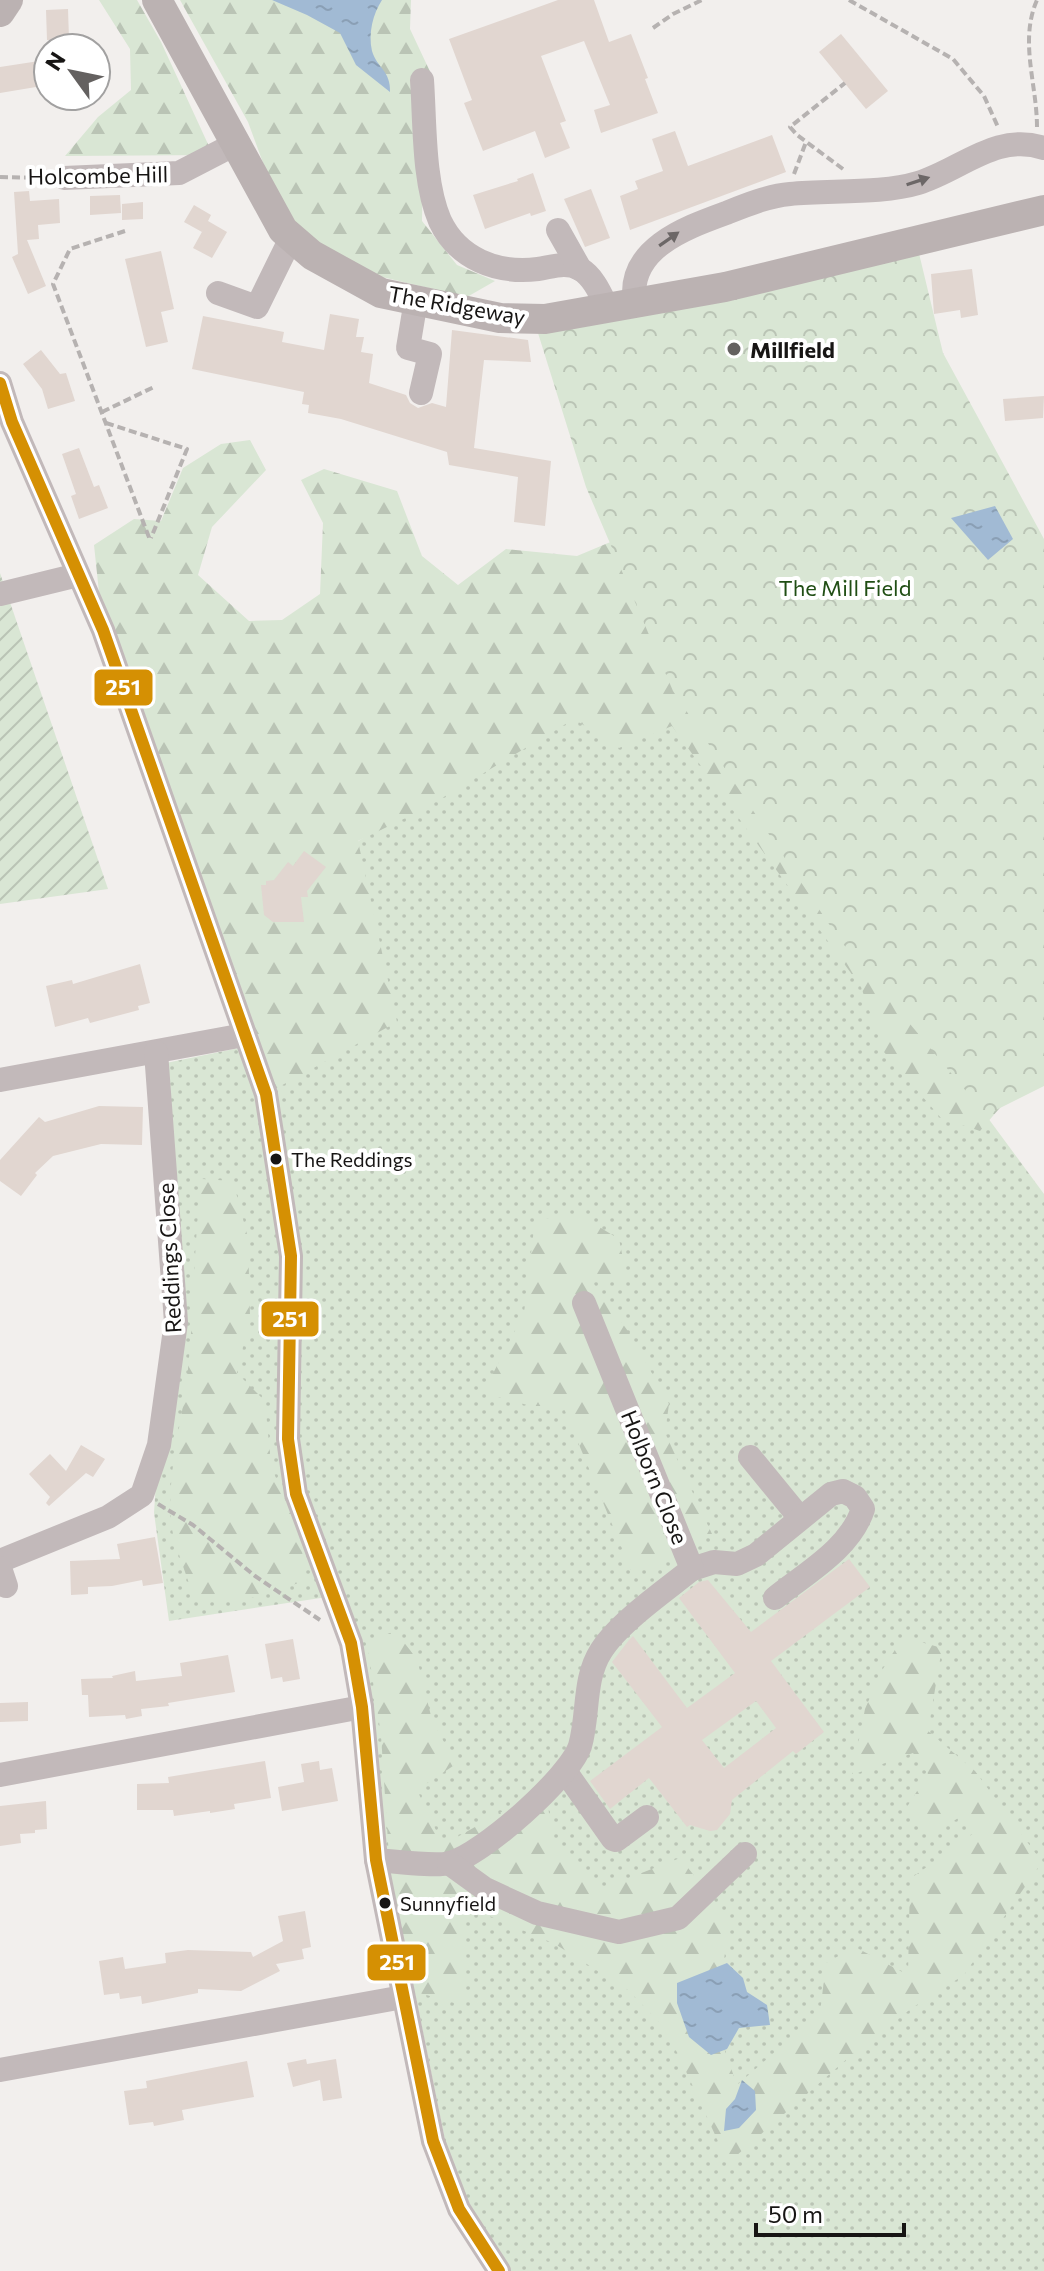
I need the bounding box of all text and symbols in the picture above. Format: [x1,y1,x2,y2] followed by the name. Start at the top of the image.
[32,32,112,112] north arrow
[39,47,71,75] text: N
[27,160,169,190] street label: Holcombe Hill
[907,175,931,187] one-way arrow
[658,232,679,247] one-way arrow
[386,280,528,330] street label: The Ridgeway
[750,336,835,363] place label: Millfield
[725,340,743,358] marker: Millfield
[779,574,911,601] park label: The Mill Field
[93,668,154,707] line badge: 251
[105,673,141,700] text: 251
[291,1147,413,1171] place label: The Reddings
[268,1151,284,1167] marker: The Reddings
[152,1182,186,1334] street label: Reddings Close
[260,1300,320,1338] line badge: 251
[272,1305,308,1332] text: 251
[616,1406,694,1548] street label: Holborn Close
[400,1891,496,1915] place label: Sunnyfield
[377,1895,393,1911] marker: Sunnyfield
[366,1943,427,1982] line badge: 251
[379,1948,415,1975] text: 251
[756,2187,904,2237] scale bar
[768,2199,823,2228] text: 50 m

